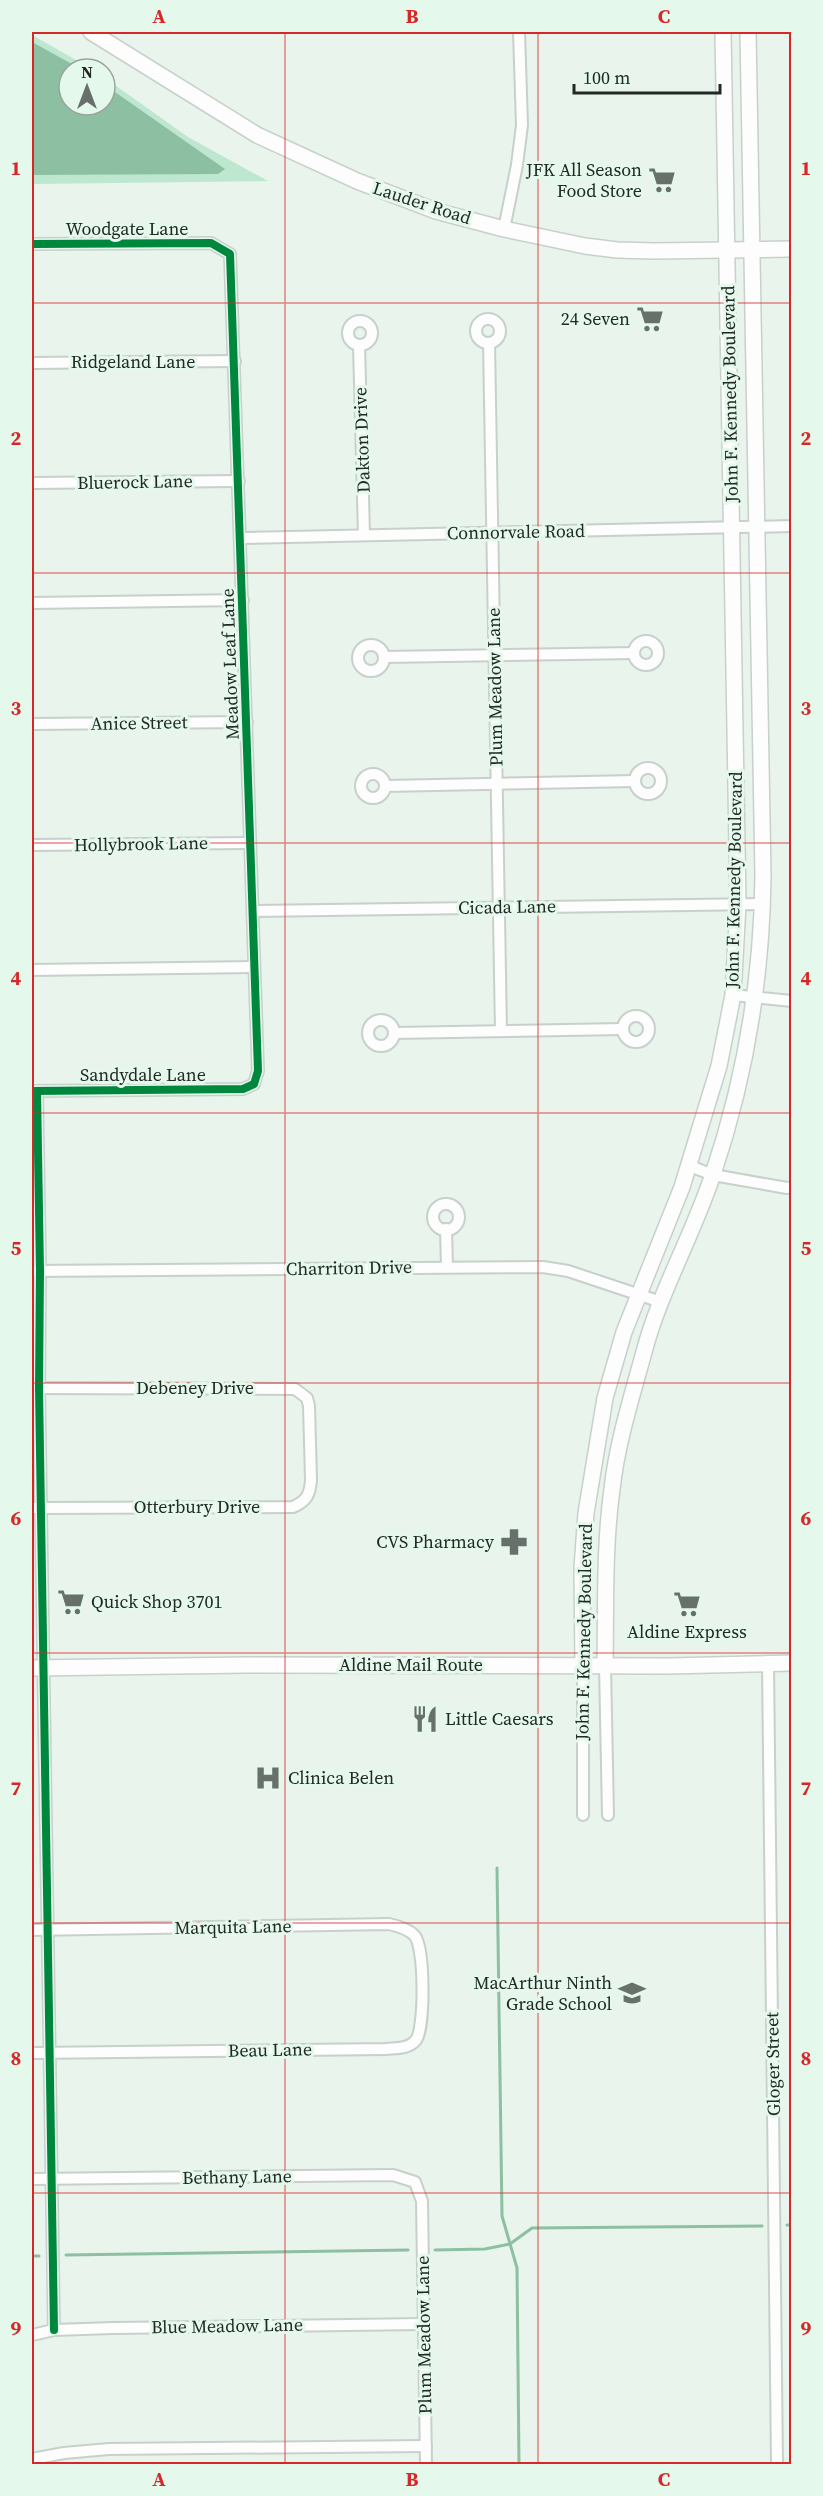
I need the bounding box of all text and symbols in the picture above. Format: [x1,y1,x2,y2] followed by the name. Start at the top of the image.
[152,2,166,30] text: A
[405,2,419,30] text: B
[658,2,670,30] text: C
[57,57,117,117] north arrow
[574,57,720,95] scale bar
[81,61,93,83] text: N
[583,65,630,90] text: 100 m
[11,154,21,182] text: 1
[801,154,811,182] text: 1
[525,157,642,203] place label: JFK All Season Food Store
[647,165,677,195] supermarket icon: JFK All Season Food Store
[370,175,475,230] street label: Lauder Road
[65,216,189,241] street label: Woodgate Lane
[715,285,744,504] street label: John F. Kennedy Boulevard
[635,304,665,334] supermarket icon: 24 Seven
[561,306,630,331] place label: 24 Seven
[71,349,195,374] street label: Ridgeland Lane
[347,387,376,493] street label: Dakton Drive
[11,424,22,452] text: 2
[801,424,812,452] text: 2
[77,468,193,495] street label: Bluerock Lane
[447,518,585,545] street label: Connorvale Road
[214,588,245,740] street label: Meadow Leaf Lane
[481,607,508,767] street label: Plum Meadow Lane
[11,694,22,722] text: 3
[801,694,812,722] text: 3
[90,709,188,736] street label: Anice Street
[719,771,748,990] street label: John F. Kennedy Boulevard
[74,830,208,857] street label: Hollybrook Lane
[458,893,556,920] street label: Cicada Lane
[11,964,22,992] text: 4
[801,964,812,992] text: 4
[80,1062,206,1087] street label: Sandydale Lane
[11,1234,22,1262] text: 5
[801,1234,812,1262] text: 5
[286,1254,412,1281] street label: Charriton Drive
[136,1375,254,1400] street label: Debeney Drive
[134,1494,260,1519] street label: Otterbury Drive
[11,1504,22,1532] text: 6
[801,1504,812,1532] text: 6
[569,1523,598,1742] street label: John F. Kennedy Boulevard
[499,1527,529,1557] pharmacy icon: CVS Pharmacy
[376,1529,495,1554] place label: CVS Pharmacy
[56,1587,86,1617] supermarket icon: Quick Shop 3701
[91,1589,222,1614] place label: Quick Shop 3701
[672,1589,702,1619] supermarket icon: Aldine Express
[627,1619,747,1644] place label: Aldine Express
[339,1652,483,1677] street label: Aldine Mail Route
[410,1704,440,1734] restaurant icon: Little Caesars
[445,1706,554,1731] place label: Little Caesars
[253,1763,283,1793] hospital icon: Clinica Belen
[288,1765,394,1790] place label: Clinica Belen
[11,1774,22,1802] text: 7
[801,1774,812,1802] text: 7
[174,1913,292,1940] street label: Marquita Lane
[474,1970,612,2016] place label: MacArthur Ninth Grade School
[617,1978,647,2008] school or university icon: MacArthur Ninth Grade School
[759,2012,786,2116] street label: Gloger Street
[228,2036,312,2063] street label: Beau Lane
[11,2044,21,2072] text: 8
[801,2044,811,2072] text: 8
[182,2163,292,2190] street label: Bethany Lane
[410,2255,437,2415] street label: Plum Meadow Lane
[151,2312,303,2339] street label: Blue Meadow Lane
[11,2314,22,2342] text: 9
[801,2314,812,2342] text: 9
[152,2465,166,2493] text: A
[405,2465,419,2493] text: B
[658,2465,670,2493] text: C

